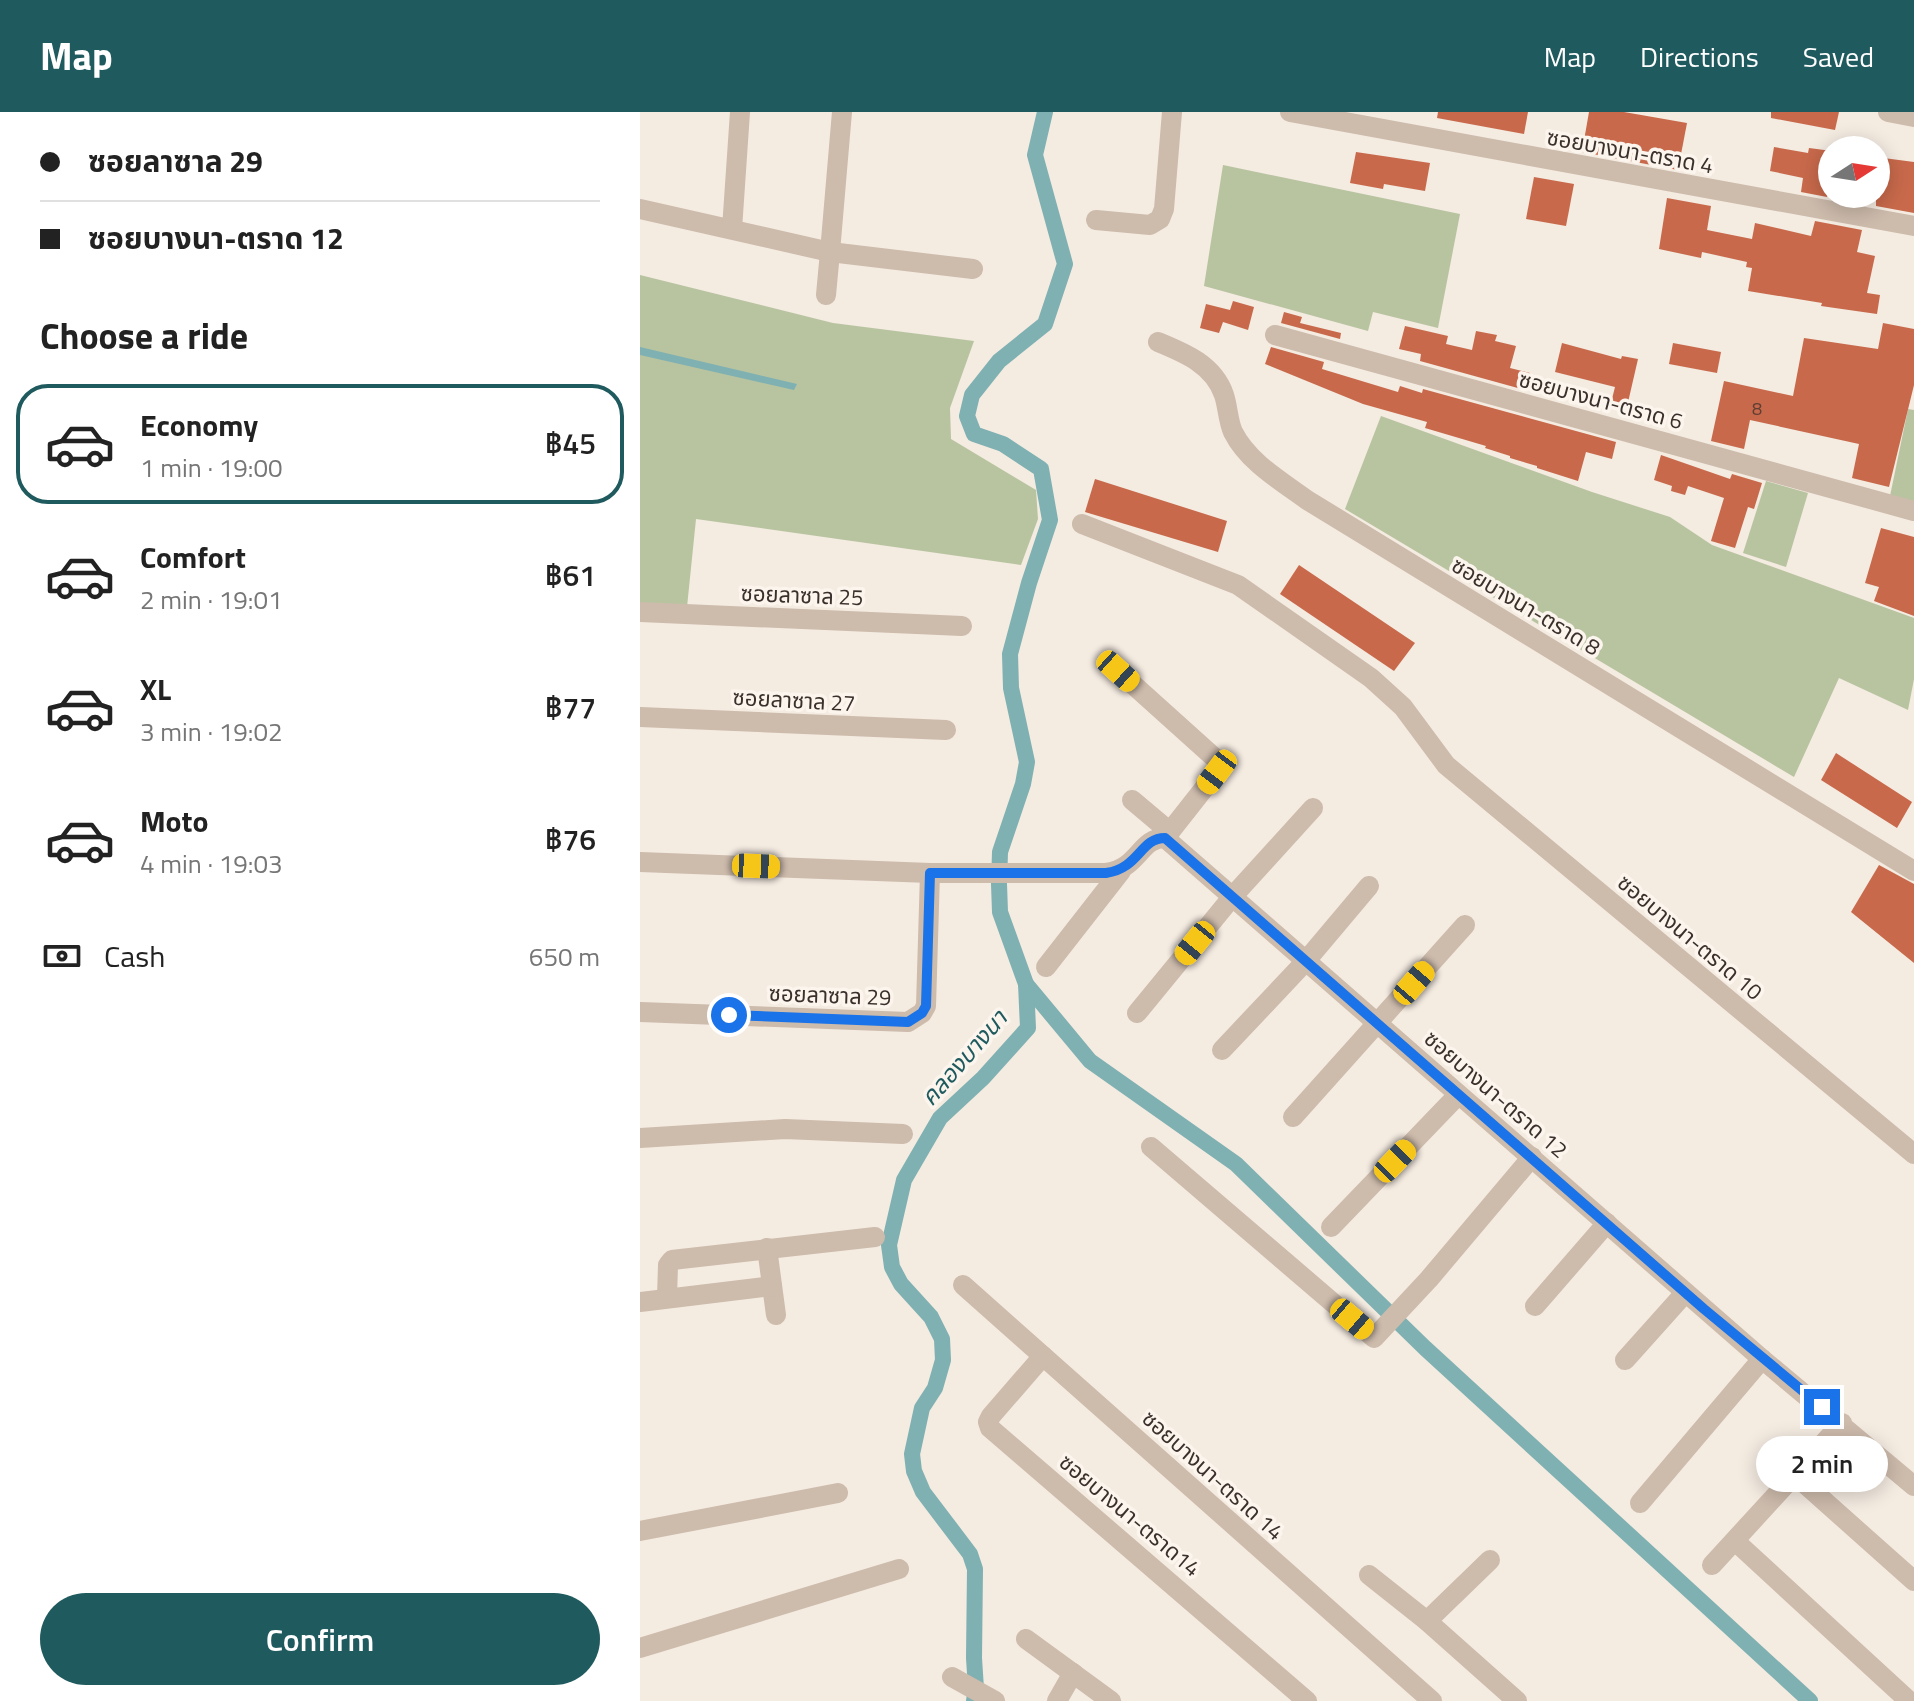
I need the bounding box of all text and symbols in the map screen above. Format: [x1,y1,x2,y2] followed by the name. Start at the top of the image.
[40,27,113,85] text: Map
[1544,35,1596,78] text: Map
[1640,35,1759,78] text: Directions
[1803,35,1874,78] text: Saved
[1544,120,1716,182] street label: ซอยบางนา-ตราด 4
[1818,136,1890,208] north arrow
[1818,136,1890,208] map controls
[88,138,263,184] text: ซอยลาซาล 29
[88,215,344,261] text: ซอยบางนา-ตราด 12
[40,308,248,363] text: Choose a ride
[1515,362,1687,438] street label: ซอยบางนา-ตราด 6
[1752,395,1762,422] house number: 8
[140,402,258,448] text: Economy
[44,408,116,480] icon: car
[545,420,596,466] text: ฿45
[140,448,283,487] text: 1 min · 19:00
[140,534,246,580] text: Comfort
[44,540,116,612] icon: car
[1445,548,1607,664] street label: ซอยบางนา-ตราด 8
[545,552,596,598] text: ฿61
[740,576,864,614] street label: ซอยลาซาล 25
[140,580,283,619] text: 2 min · 19:01
[1092,646,1144,696] car
[140,666,171,712] text: XL
[44,672,116,744] icon: car
[732,680,856,720] street label: ซอยลาซาล 27
[545,684,596,730] text: ฿77
[140,712,283,751] text: 3 min · 19:02
[1193,746,1241,798] car
[140,798,208,844] text: Moto
[44,804,116,876] icon: car
[545,816,596,862] text: ฿76
[140,844,283,883] text: 4 min · 19:03
[732,853,780,879] car
[1610,866,1770,1008] street label: ซอยบางนา-ตราด 10
[1171,917,1219,969] car
[104,933,165,979] text: Cash
[40,934,84,978] icon: cash
[529,937,600,976] text: 650 m
[1389,957,1439,1009] car
[768,976,892,1014] street label: ซอยลาซาล 29
[711,997,747,1033] route start
[911,1001,1016,1113] water label: คลองบางนา
[1417,1022,1575,1166] street label: ซอยบางนา-ตราด 12
[1370,1135,1420,1187] car
[1326,1294,1378,1344] car
[1804,1389,1840,1425] route end
[1134,1402,1292,1548] street label: ซอยบางนา-ตราด 14
[1756,1435,1888,1491] callout: 2 min
[1791,1444,1853,1483] text: 2 min
[1052,1445,1208,1585] street label: ซอยบางนา-ตราด14
[40,1593,600,1685] button: Confirm

